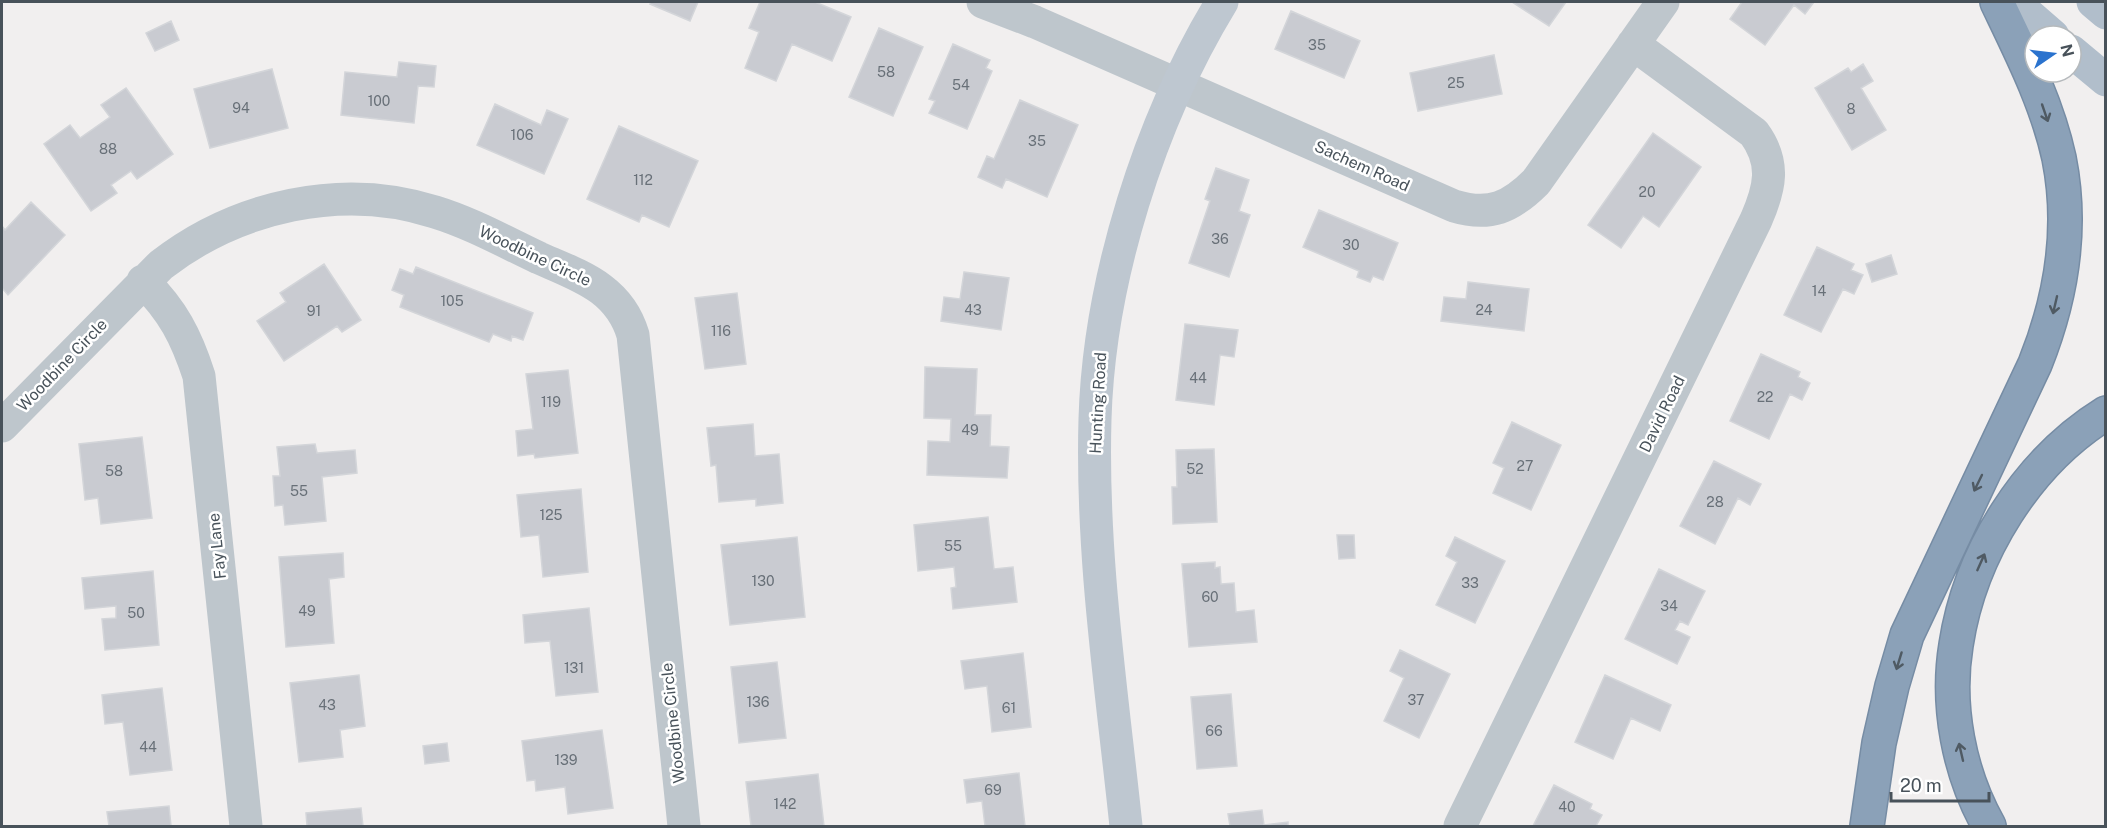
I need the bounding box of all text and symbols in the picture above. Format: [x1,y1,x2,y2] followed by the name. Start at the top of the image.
[2023,24,2083,84] north arrow
[1308,37,1326,53] house number: 35
[2056,42,2078,59] text: N
[877,64,895,80] house number: 58
[1447,75,1465,91] house number: 25
[952,77,970,93] house number: 54
[368,93,390,109] house number: 100
[232,100,250,116] house number: 94
[1846,101,1856,117] house number: 8
[2041,103,2052,122] one-way arrow
[511,127,534,143] house number: 106
[1028,133,1046,149] house number: 35
[1312,137,1412,195] street label: Sachem Road
[99,141,117,157] house number: 88
[633,172,653,188] house number: 112
[1639,184,1655,200] house number: 20
[476,222,594,290] street label: Woodbine Circle
[1211,231,1229,247] house number: 36
[1342,237,1360,253] house number: 30
[1812,283,1826,299] house number: 14
[440,293,464,309] house number: 105
[2049,295,2060,314] one-way arrow
[964,302,982,318] house number: 43
[1475,302,1493,318] house number: 24
[307,303,321,319] house number: 91
[13,315,111,415] street label: Woodbine Circle
[711,323,731,339] house number: 116
[1086,352,1110,454] street label: Hunting Road
[1189,370,1207,386] house number: 44
[1635,373,1689,455] street label: David Road
[1757,389,1773,405] house number: 22
[541,394,561,410] house number: 119
[961,422,979,438] house number: 49
[1517,458,1533,474] house number: 27
[1186,461,1204,477] house number: 52
[105,463,123,479] house number: 58
[1971,474,1983,492] one-way arrow
[290,483,308,499] house number: 55
[1706,494,1724,510] house number: 28
[539,507,563,523] house number: 125
[204,512,230,580] street label: Fay Lane
[944,538,962,554] house number: 55
[1976,554,1987,572] one-way arrow
[752,573,775,589] house number: 130
[1461,575,1479,591] house number: 33
[1201,589,1219,605] house number: 60
[1660,598,1678,614] house number: 34
[298,603,316,619] house number: 49
[127,605,145,621] house number: 50
[1893,651,1904,670] one-way arrow
[564,660,584,676] house number: 131
[657,662,689,784] street label: Woodbine Circle
[1408,692,1424,708] house number: 37
[746,694,770,710] house number: 136
[318,697,336,713] house number: 43
[1002,700,1016,716] house number: 61
[1205,723,1223,739] house number: 66
[139,739,157,755] house number: 44
[1955,743,1967,762] one-way arrow
[554,752,578,768] house number: 139
[1891,765,1988,803] scale bar
[1900,775,1942,796] text: 20 m
[984,782,1002,798] house number: 69
[774,796,796,812] house number: 142
[1558,799,1576,815] house number: 40

